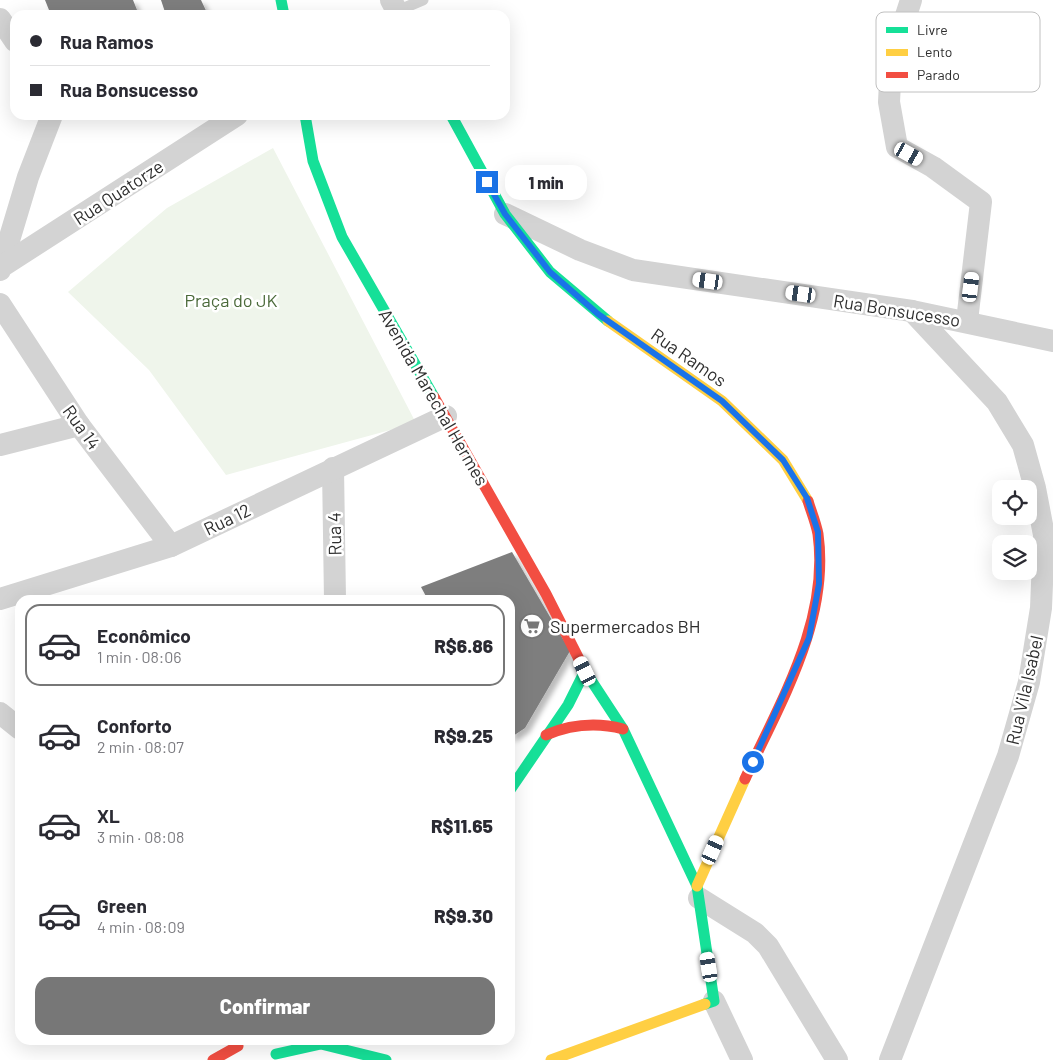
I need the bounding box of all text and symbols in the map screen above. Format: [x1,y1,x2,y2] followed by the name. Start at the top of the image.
[876,12,1040,92] legend
[917,21,948,38] text: Livre
[60,30,153,53] text: Rua Ramos
[917,43,952,60] text: Lento
[917,66,960,83] text: Parado
[60,78,198,101] text: Rua Bonsucesso
[892,140,925,168] car
[69,155,167,229] street label: Rua Quatorze
[504,164,587,200] callout: 1 min
[476,171,498,193] route end
[528,173,564,192] text: 1 min
[692,271,723,291] car
[961,271,980,303] car
[785,284,816,304] car
[184,289,278,311] park label: Praça do JK
[832,289,962,331] street label: Rua Bonsucesso
[374,305,494,489] street label: Avenida Marechal Hermes
[647,323,731,391] street label: Rua Ramos
[58,400,106,454] street label: Rua 14
[992,480,1037,580] map controls
[992,480,1037,525] button: locate
[200,498,254,540] street label: Rua 12
[323,512,345,556] street label: Rua 4
[992,535,1037,580] button: layers
[519,613,545,639] supermarket icon: Supermercados BH
[550,615,700,637] place label: Supermercados BH
[37,623,82,668] icon: car
[97,624,191,647] text: Econômico
[1001,633,1047,747] street label: Rua Vila Isabel
[434,634,493,657] text: R$6.86
[97,647,182,666] text: 1 min · 08:06
[571,654,598,688] car
[37,713,82,758] icon: car
[97,714,172,737] text: Conforto
[434,724,493,747] text: R$9.25
[97,737,184,756] text: 2 min · 08:07
[742,751,764,773] route start
[37,803,82,848] icon: car
[97,804,120,827] text: XL
[431,814,493,837] text: R$11.65
[97,827,184,846] text: 3 min · 08:08
[700,833,725,867] car
[37,893,82,938] icon: car
[97,894,147,917] text: Green
[434,904,493,927] text: R$9.30
[97,917,185,936] text: 4 min · 08:09
[699,951,718,983] car
[35,977,495,1035] button: Confirmar

